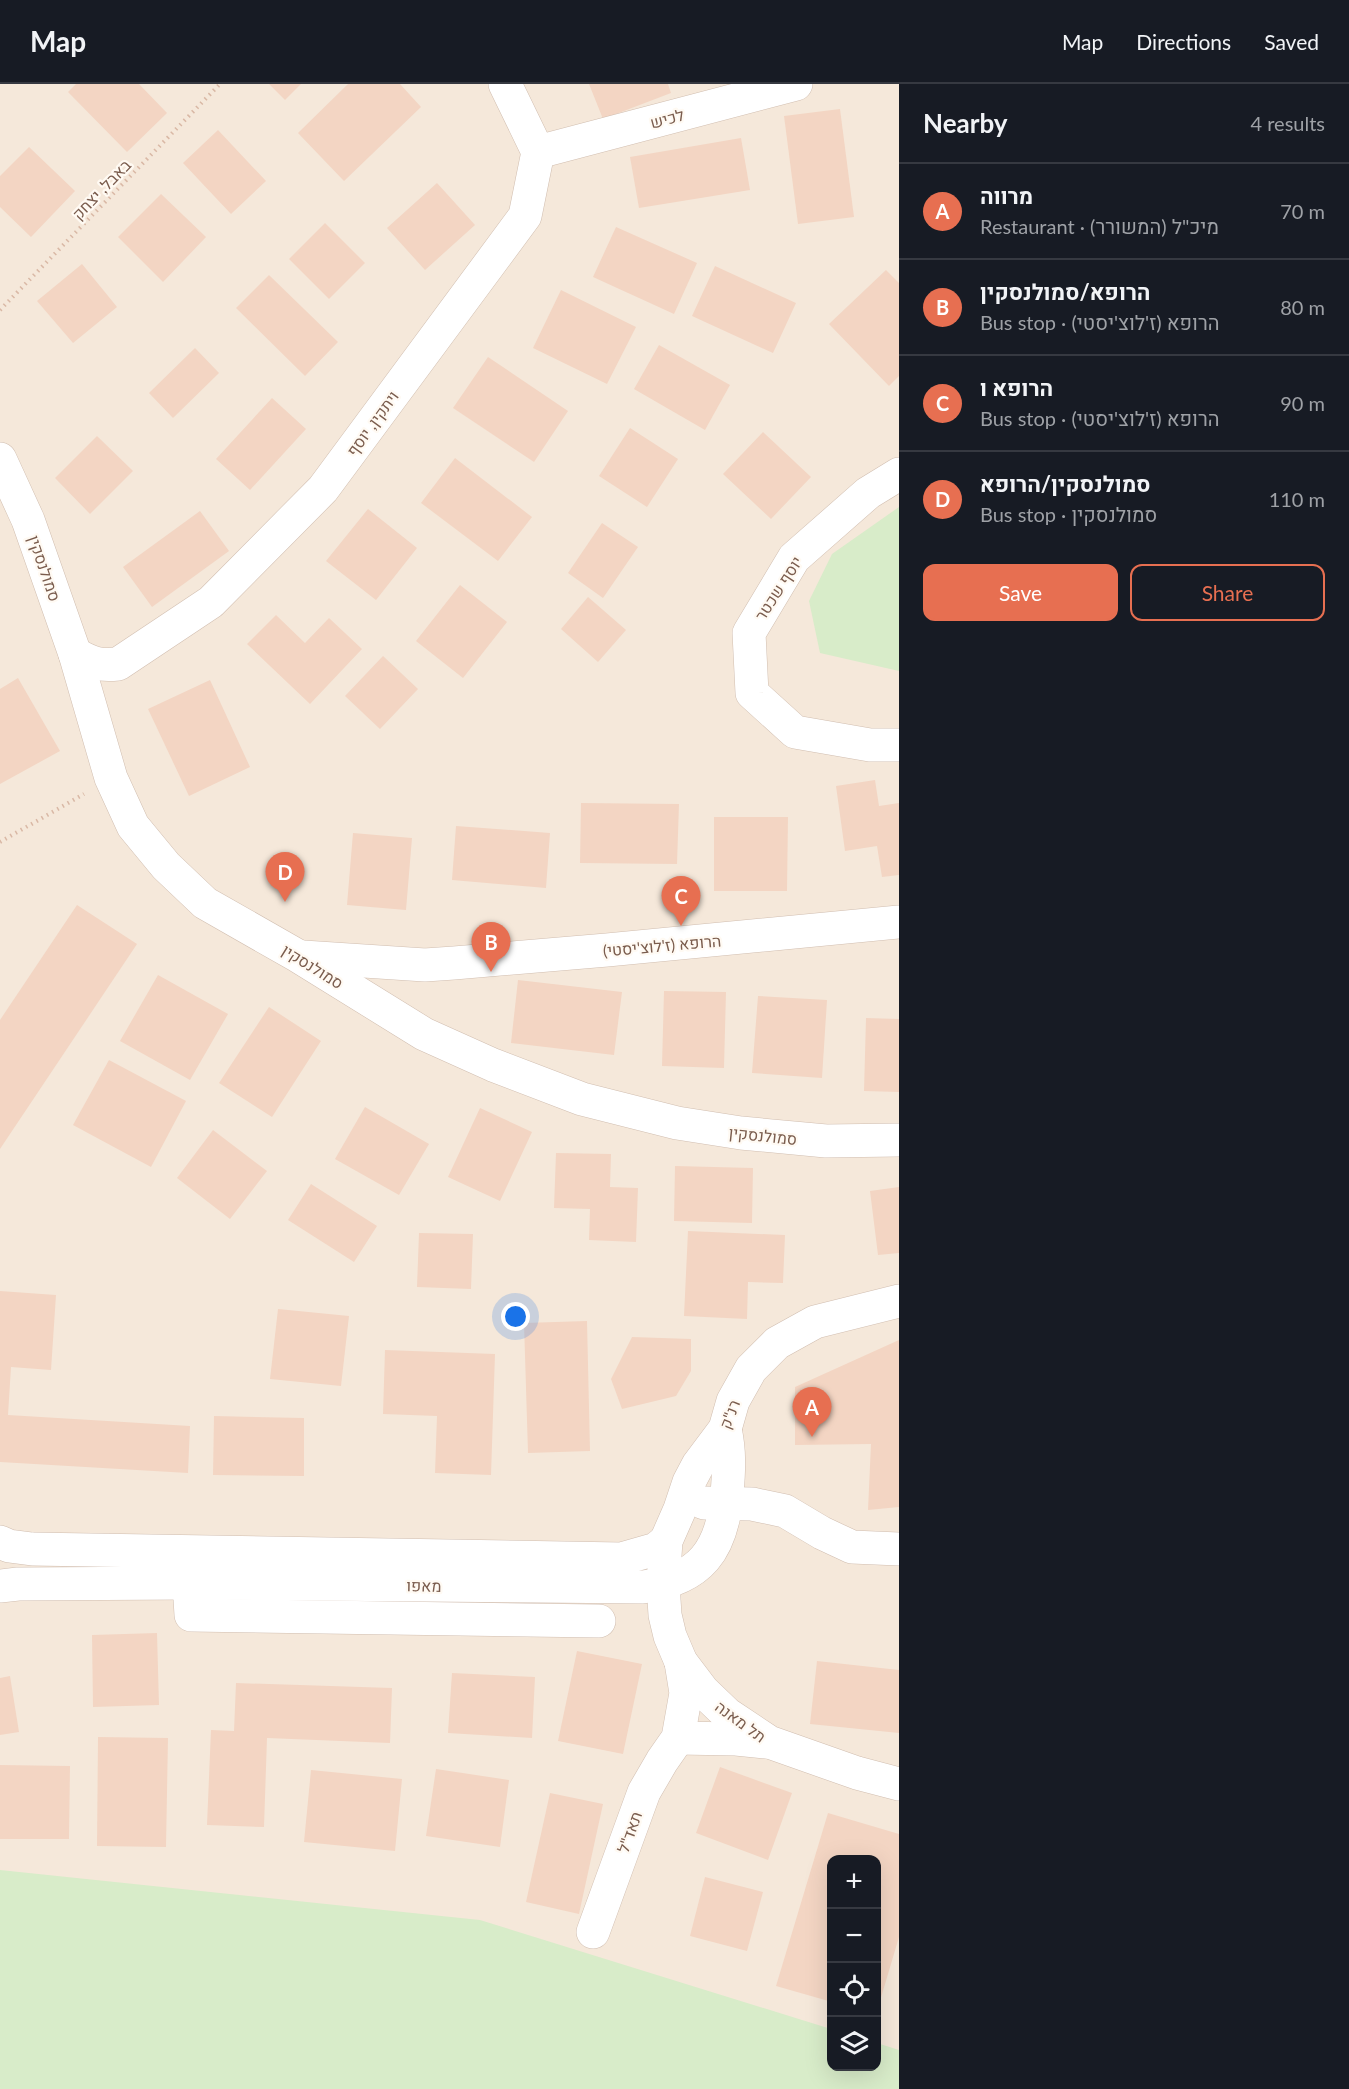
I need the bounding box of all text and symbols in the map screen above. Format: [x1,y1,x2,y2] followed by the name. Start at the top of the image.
[30,24,86,58] text: Map
[1062,29,1103,54] text: Map
[1136,29,1231,54] text: Directions
[1264,29,1319,54] text: Saved
[648,104,686,132] street label: לכיש
[923,107,1008,139] text: Nearby
[1250,111,1325,135] text: 4 results
[68,155,135,223] street label: באבל, יצחק
[980,182,1033,209] text: מרווה
[936,199,949,223] text: A
[1280,199,1325,223] text: 70 m
[980,214,1219,238] text: Restaurant · מיכ"ל (המשורר)
[980,278,1150,305] text: הרופא/סמולנסקין
[936,295,949,319] text: B
[1280,295,1325,319] text: 80 m
[980,310,1220,334] text: Bus stop · הרופא (ז'לוצ'יסטי)
[980,374,1053,401] text: הרופא ו
[342,387,402,459] street label: ויתקין, יוסף
[936,391,949,415] text: C
[1280,391,1325,415] text: 90 m
[980,406,1220,430] text: Bus stop · הרופא (ז'לוצ'יסטי)
[980,470,1150,497] text: סמולנסקין/הרופא
[935,487,950,511] text: D
[1269,487,1325,511] text: 110 m
[980,502,1157,526] text: Bus stop · סמולנסקין
[25,532,65,604] street label: סמולנסקין
[750,552,806,624] street label: יוסף שכטר
[923,564,1118,621] button: Save
[1130,564,1325,621] button: Share
[266,852,304,902] pin: D
[662,876,700,926] pin: C
[472,922,510,972] pin: B
[602,930,722,960] street label: הרופא (ז'לוצ'יסטי)
[279,940,347,992] street label: סמולנסקין
[728,1122,798,1148] street label: סמולנסקין
[501,1302,530,1331] your location
[792,1388,832,1437] pin: A
[715,1397,743,1431] street label: רנ"ק
[406,1575,442,1595] street label: מאפו
[712,1696,770,1746] street label: תל מאנה
[613,1809,645,1855] street label: תאד"ל
[827,1855,881,2071] map controls
[827,1855,881,1909] button: +
[827,1909,881,1963] button: −
[827,1963,881,2017] button: locate
[827,2017,881,2071] button: layers

